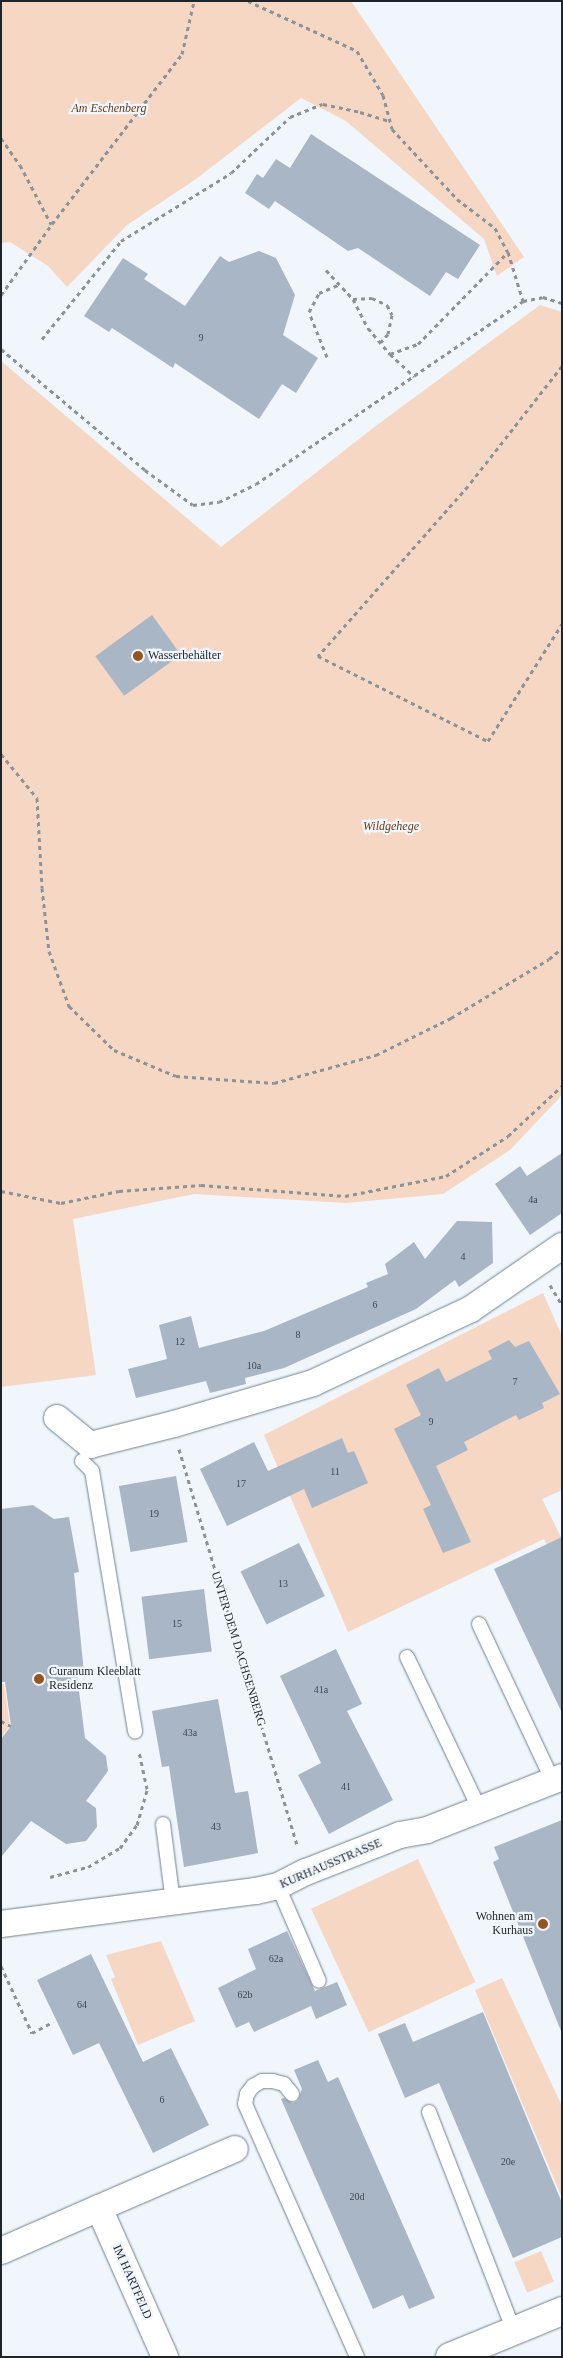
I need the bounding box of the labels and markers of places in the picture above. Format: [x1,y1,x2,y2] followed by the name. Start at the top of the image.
[148,649,221,663] place label: Wasserbehälter
[132,650,144,662] marker: Wasserbehälter
[49,1665,141,1693] place label: Curanum Kleeblatt Residenz
[33,1673,45,1685] marker: Curanum Kleeblatt Residenz
[476,1910,533,1938] place label: Wohnen am Kurhaus
[537,1918,549,1930] marker: Wohnen am Kurhaus

